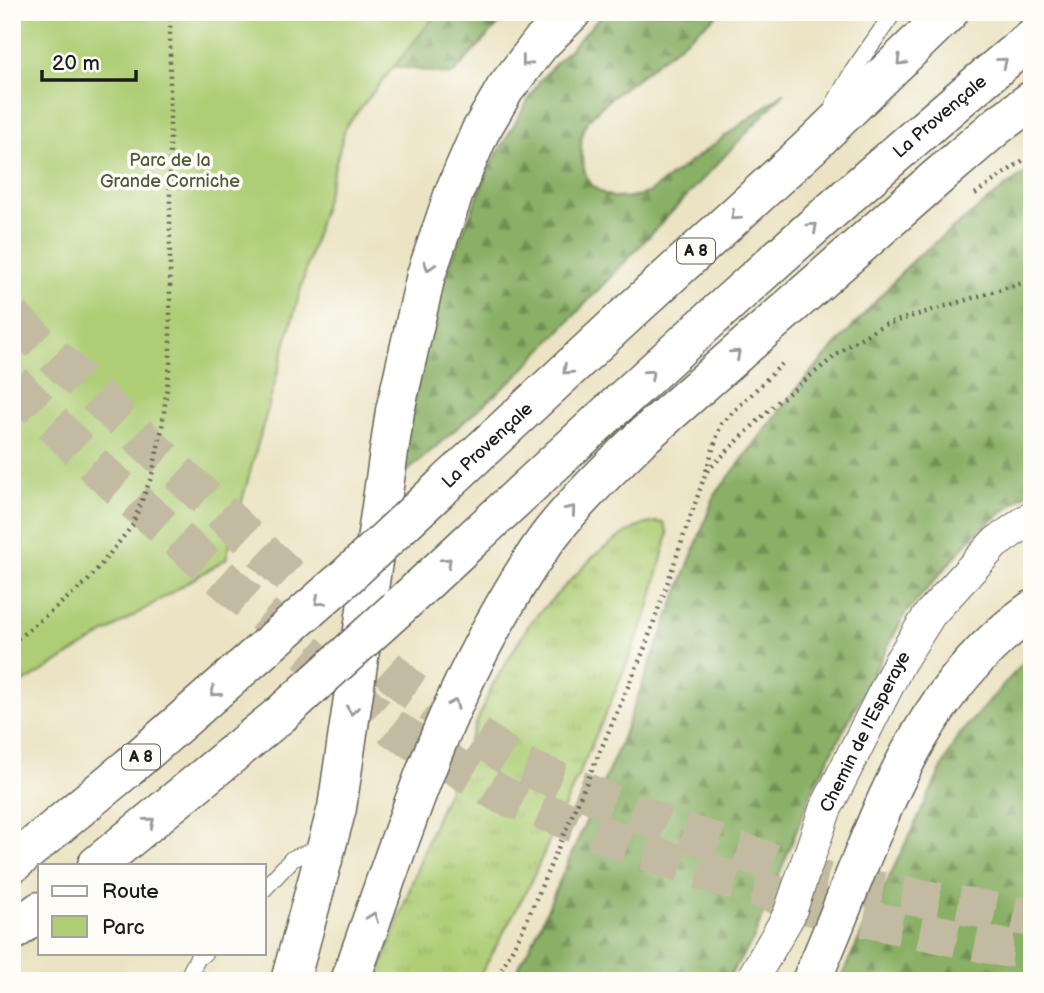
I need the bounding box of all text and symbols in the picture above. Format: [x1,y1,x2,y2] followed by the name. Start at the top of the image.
[42,38,136,82] scale bar
[52,51,100,76] text: 20 m
[897,53,909,65] one-way arrow
[522,55,535,67] one-way arrow
[996,57,1008,70] one-way arrow
[889,70,991,162] street label: La Provençale
[100,150,240,192] park label: Parc de la Grande Corniche
[730,208,743,220] one-way arrow
[805,223,818,235] one-way arrow
[677,238,715,264] road number: A 8
[422,260,437,272] one-way arrow
[728,350,741,362] one-way arrow
[562,362,575,374] one-way arrow
[642,369,655,382] one-way arrow
[437,398,537,492] street label: La Provençale
[563,505,575,518] one-way arrow
[439,558,452,570] one-way arrow
[315,592,328,605] one-way arrow
[815,647,914,816] street label: Chemin de l'Esperaye
[210,684,223,696] one-way arrow
[446,699,460,711] one-way arrow
[345,704,360,715] one-way arrow
[122,744,160,770] road number: A 8
[141,818,154,830] one-way arrow
[38,864,266,954] legend
[102,879,159,904] text: Route
[365,911,379,923] one-way arrow
[102,915,145,940] text: Parc

